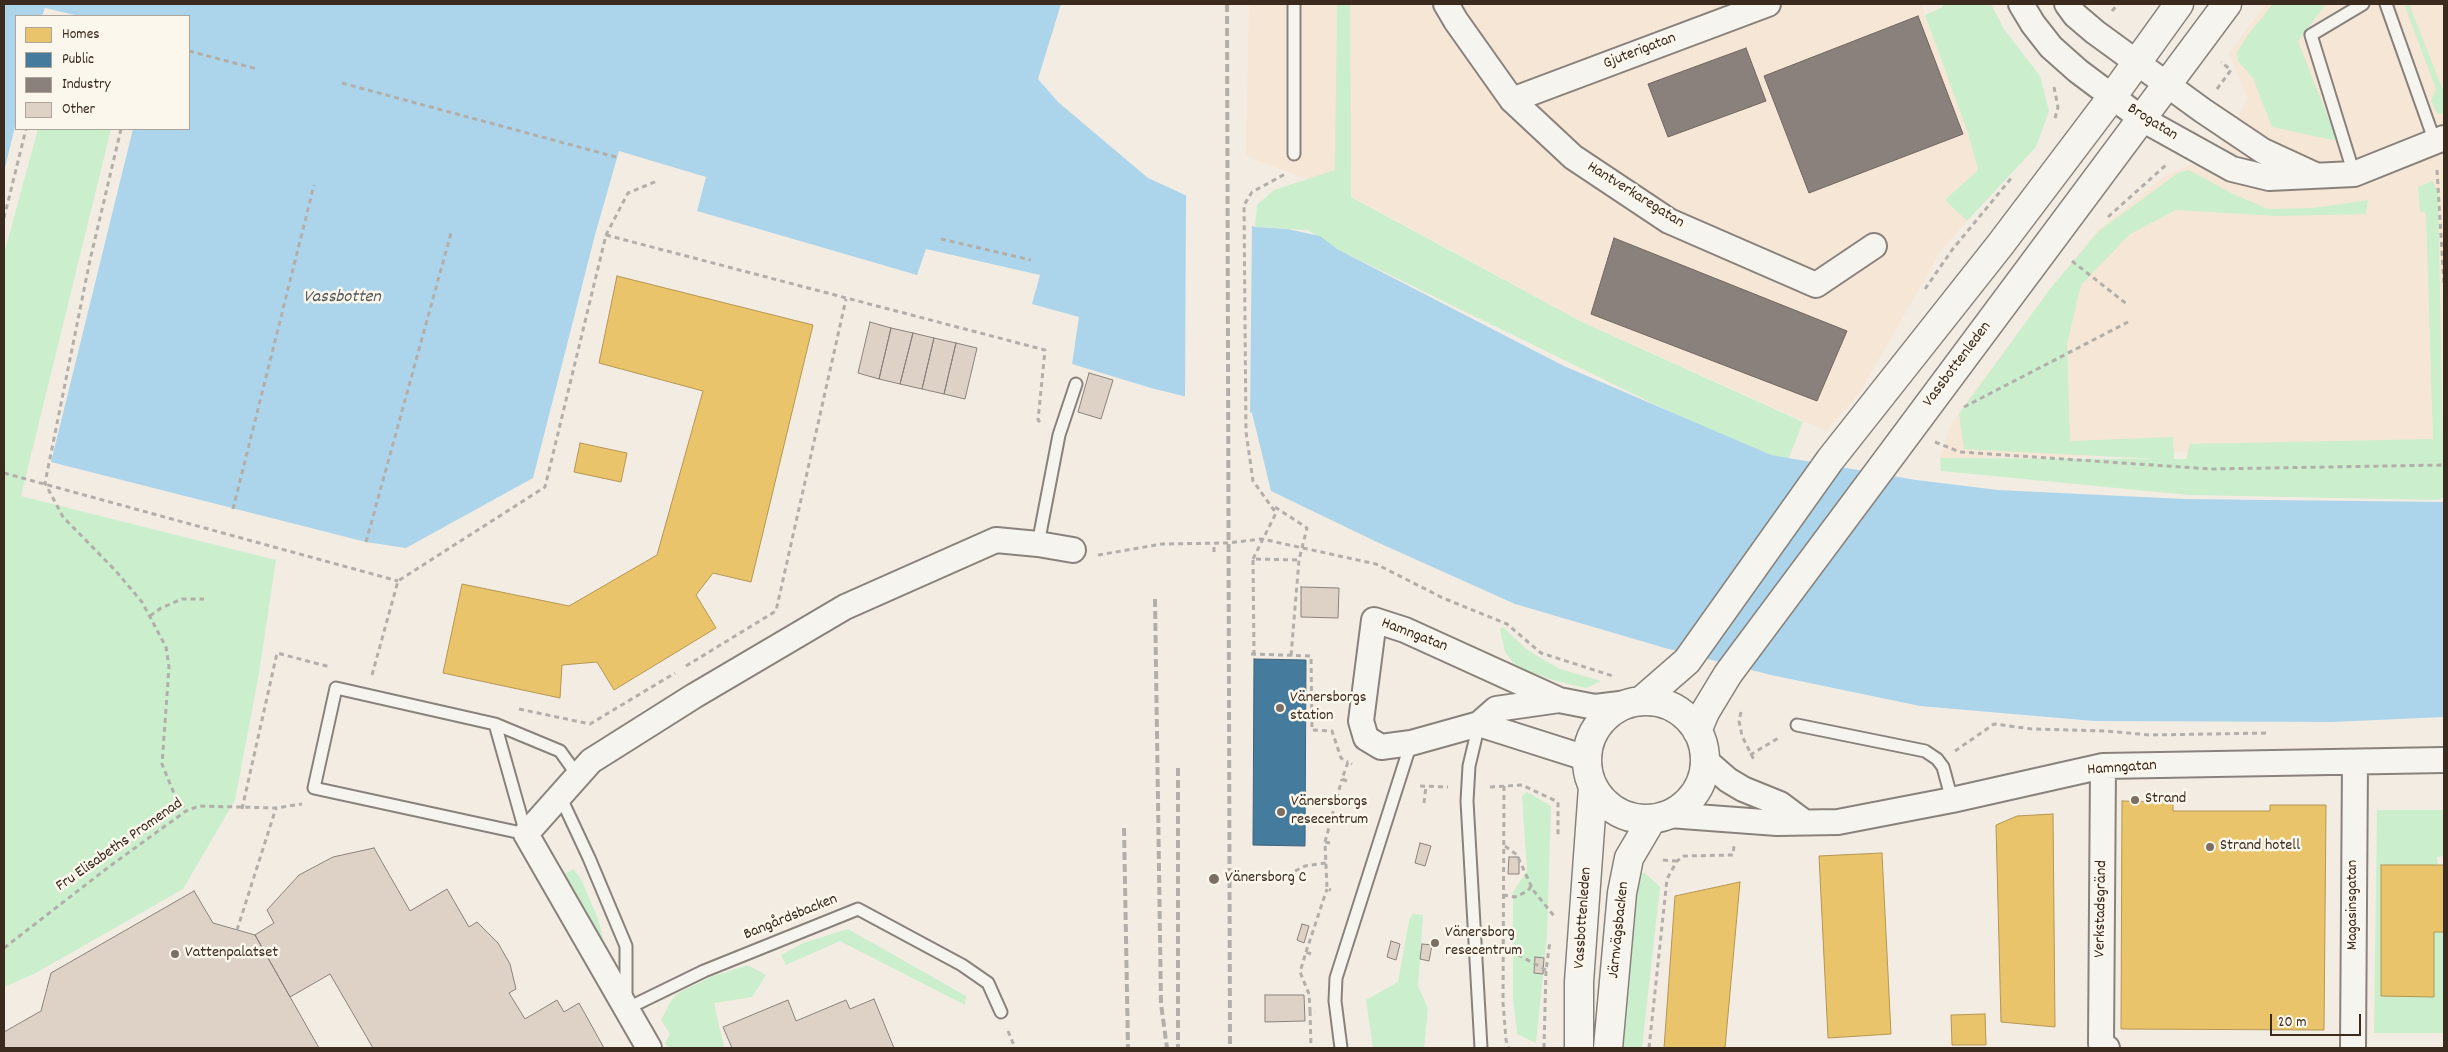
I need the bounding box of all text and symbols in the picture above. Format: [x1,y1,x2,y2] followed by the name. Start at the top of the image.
[15,15,190,130] legend
[62,24,100,46] text: Homes
[1601,29,1679,75] street label: Gjuterigatan
[62,49,94,71] text: Public
[62,74,111,96] text: Industry
[62,99,95,121] text: Other
[2123,100,2181,146] street label: Brogatan
[1583,158,1687,234] street label: Hantverkaregatan
[303,288,381,310] water label: Vassbotten
[1920,319,1996,411] street label: Vassbottenleden
[1378,615,1450,657] street label: Hamngatan
[1290,689,1367,727] place label: Vänersborgs station
[1274,702,1286,714] marker: Vänersborgs station
[2087,757,2157,781] street label: Hamngatan
[2145,790,2186,810] place label: Strand
[1291,793,1368,831] place label: Vänersborgs resecentrum
[2129,794,2141,806] marker: Strand
[53,795,187,897] street label: Fru Elisabeths Promenad
[1275,806,1287,818] marker: Vänersborgs resecentrum
[2220,837,2300,857] place label: Strand hotell
[2204,841,2216,853] marker: Strand hotell
[2092,860,2112,958] street label: Verkstadsgränd
[2344,860,2364,950] street label: Magasinsgatan
[1571,867,1597,969] street label: Vassbottenleden
[1225,869,1306,889] place label: Vänersborg C
[1207,872,1221,886] marker: Vänersborg C
[1605,881,1635,979] street label: Järnvägsbacken
[741,890,841,946] street label: Bangårdsbacken
[1445,924,1522,962] place label: Vänersborg resecentrum
[1429,937,1441,949] marker: Vänersborg resecentrum
[185,944,278,964] place label: Vattenpalatset
[169,948,181,960] marker: Vattenpalatset
[2273,1004,2364,1036] scale bar
[2278,1012,2306,1034] text: 20 m

